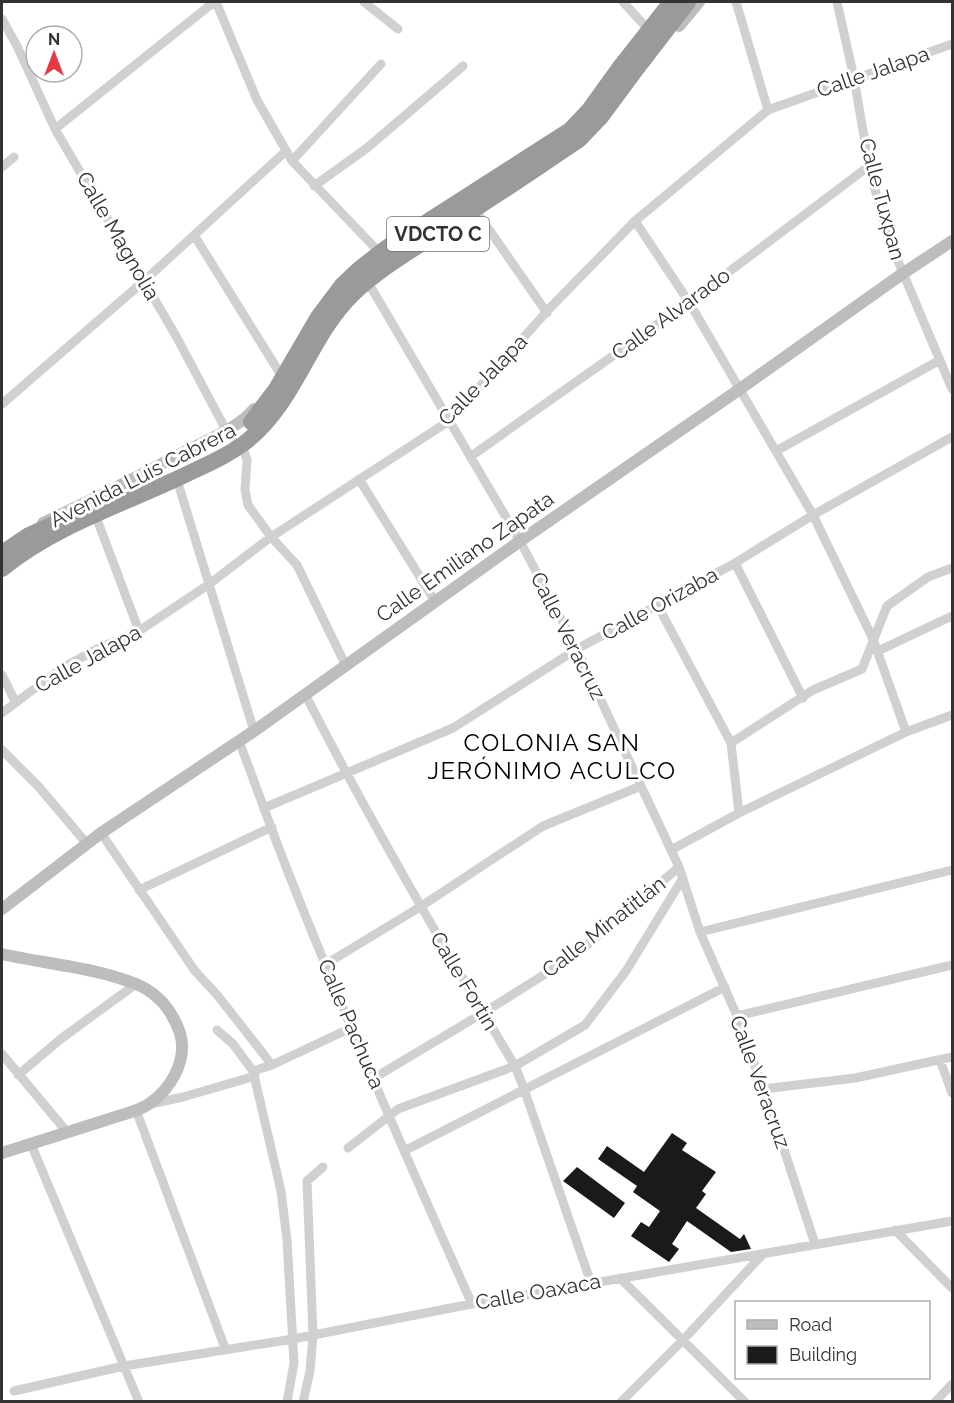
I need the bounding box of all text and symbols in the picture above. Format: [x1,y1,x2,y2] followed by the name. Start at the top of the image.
[24,24,84,84] north arrow
[48,30,60,49] text: N
[813,41,932,102] street label: Calle Jalapa
[854,135,911,263] street label: Calle Tuxpan
[72,167,165,304] street label: Calle Magnolia
[387,217,489,251] road number: VDCTO C
[607,262,735,365] street label: Calle Alvarado
[433,329,532,431] street label: Calle Jalapa
[46,417,240,532] street label: Avenida Luis Cabrera
[371,486,558,627] street label: Calle Emiliano Zapata
[597,561,722,646] street label: Calle Orizaba
[526,568,611,704] street label: Calle Veracruz
[30,619,145,698] street label: Calle Jalapa
[427,728,677,785] district label: COLONIA SAN JERÓNIMO ACULCO
[537,871,670,983] street label: Calle Minatitlán
[425,927,504,1034] street label: Calle Fortín
[313,955,390,1092] street label: Calle Pachuca
[725,1012,796,1152] street label: Calle Veracruz
[473,1268,603,1315] street label: Calle Oaxaca
[735,1301,930,1379] legend
[789,1314,832,1335] text: Road
[789,1344,857,1365] text: Building

